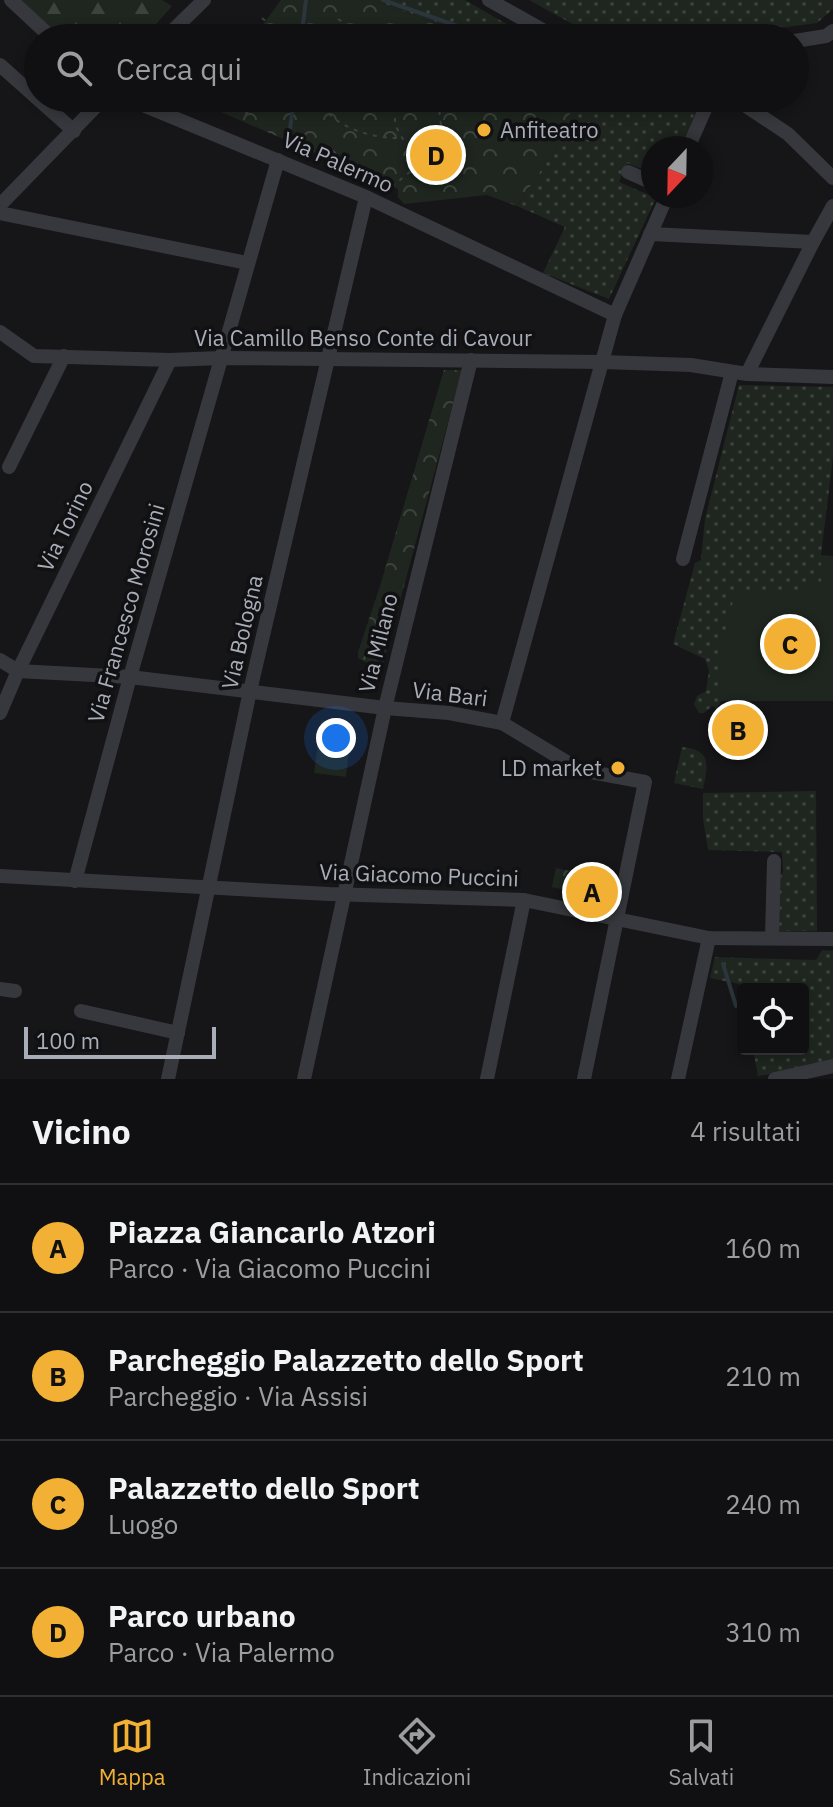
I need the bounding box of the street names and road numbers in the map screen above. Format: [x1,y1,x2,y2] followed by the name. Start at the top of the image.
[278,124,398,199] street label: Via Palermo
[194,323,532,352] street label: Via Camillo Benso Conte di Cavour
[30,476,99,576] street label: Via Torino
[80,500,171,726] street label: Via Francesco Morosini
[214,572,269,692] street label: Via Bologna
[351,590,404,696] street label: Via Milano
[411,675,489,712] street label: Via Bari
[319,857,519,892] street label: Via Giacomo Puccini

